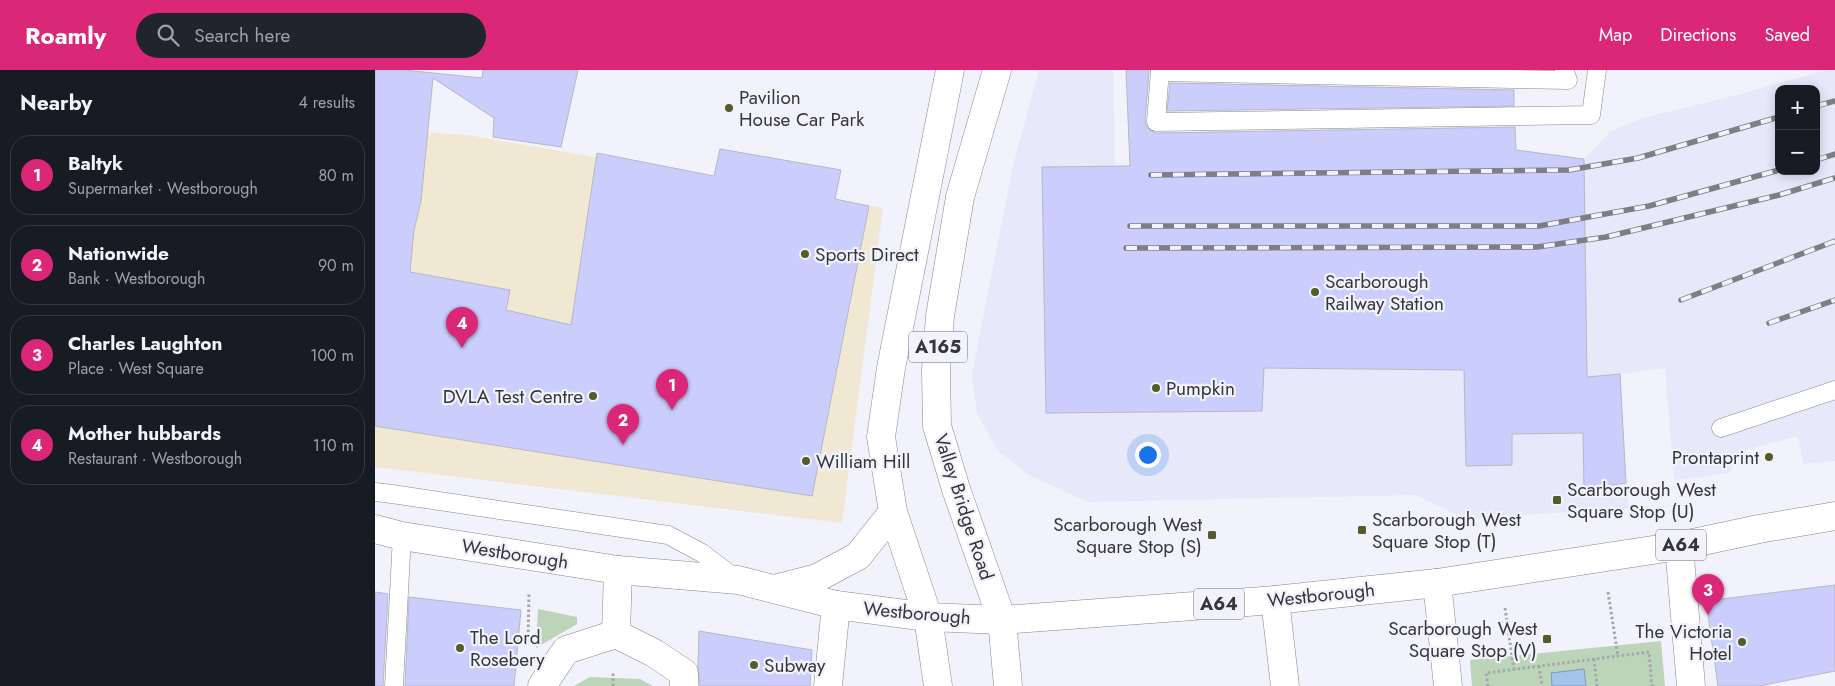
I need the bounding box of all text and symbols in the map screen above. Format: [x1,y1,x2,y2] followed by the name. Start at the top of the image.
[136,13,486,58] search box
[25,18,106,53] text: Roamly
[154,21,182,49] icon: search
[194,22,290,49] text: Search here
[1599,22,1632,48] text: Map
[1660,22,1736,48] text: Directions
[1764,22,1810,48] text: Saved
[739,84,865,133] place label: Pavilion House Car Park
[1775,85,1820,175] map controls
[1775,85,1820,130] button: +
[20,88,92,118] text: Nearby
[299,91,355,114] text: 4 results
[723,102,735,114] marker: Pavilion House Car Park
[1775,130,1820,175] button: −
[68,150,123,177] text: Baltyk
[33,164,41,187] text: 1
[318,164,354,187] text: 80 m
[68,177,258,200] text: Supermarket · Westborough
[68,240,169,267] text: Nationwide
[815,241,919,268] place label: Sports Direct
[799,248,811,260] marker: Sports Direct
[32,254,42,277] text: 2
[318,254,354,277] text: 90 m
[68,267,205,290] text: Bank · Westborough
[1325,268,1444,317] place label: Scarborough Railway Station
[1309,286,1321,298] marker: Scarborough Railway Station
[446,307,478,348] pin: 4
[68,330,222,357] text: Charles Laughton
[909,332,967,362] road number: A165
[32,344,42,367] text: 3
[310,344,354,367] text: 100 m
[68,357,204,380] text: Place · West Square
[656,369,688,410] pin: 1
[1166,375,1235,402] place label: Pumpkin
[1150,382,1162,394] marker: Pumpkin
[443,383,583,410] place label: DVLA Test Centre
[587,390,599,402] marker: DVLA Test Centre
[607,404,639,445] pin: 2
[68,420,221,447] text: Mother hubbards
[928,430,1000,584] street label: Valley Bridge Road
[31,434,43,457] text: 4
[313,434,354,457] text: 110 m
[1135,442,1161,468] your location
[1672,444,1759,471] place label: Prontaprint
[68,447,242,470] text: Restaurant · Westborough
[816,448,910,475] place label: William Hill
[1763,451,1775,463] marker: Prontaprint
[800,455,812,467] marker: William Hill
[1567,476,1716,525] place label: Scarborough West Square Stop (U)
[1551,494,1563,506] marker: Scarborough West Square Stop (U)
[1372,506,1521,555] place label: Scarborough West Square Stop (T)
[1053,511,1202,560] place label: Scarborough West Square Stop (S)
[1356,524,1368,536] marker: Scarborough West Square Stop (T)
[1206,529,1218,541] marker: Scarborough West Square Stop (S)
[1656,530,1706,560] road number: A64
[460,532,570,576] street label: Westborough
[1692,574,1724,615] pin: 3
[1266,576,1376,614] street label: Westborough
[1194,588,1244,620] road number: A64
[862,595,972,631] street label: Westborough
[1388,615,1537,664] place label: Scarborough West Square Stop (V)
[1636,618,1732,667] place label: The Victoria Hotel
[470,624,545,673] place label: The Lord Rosebery
[1541,633,1553,645] marker: Scarborough West Square Stop (V)
[1736,636,1748,648] marker: The Victoria Hotel
[454,642,466,654] marker: The Lord Rosebery
[764,652,826,679] place label: Subway
[748,659,760,671] marker: Subway

